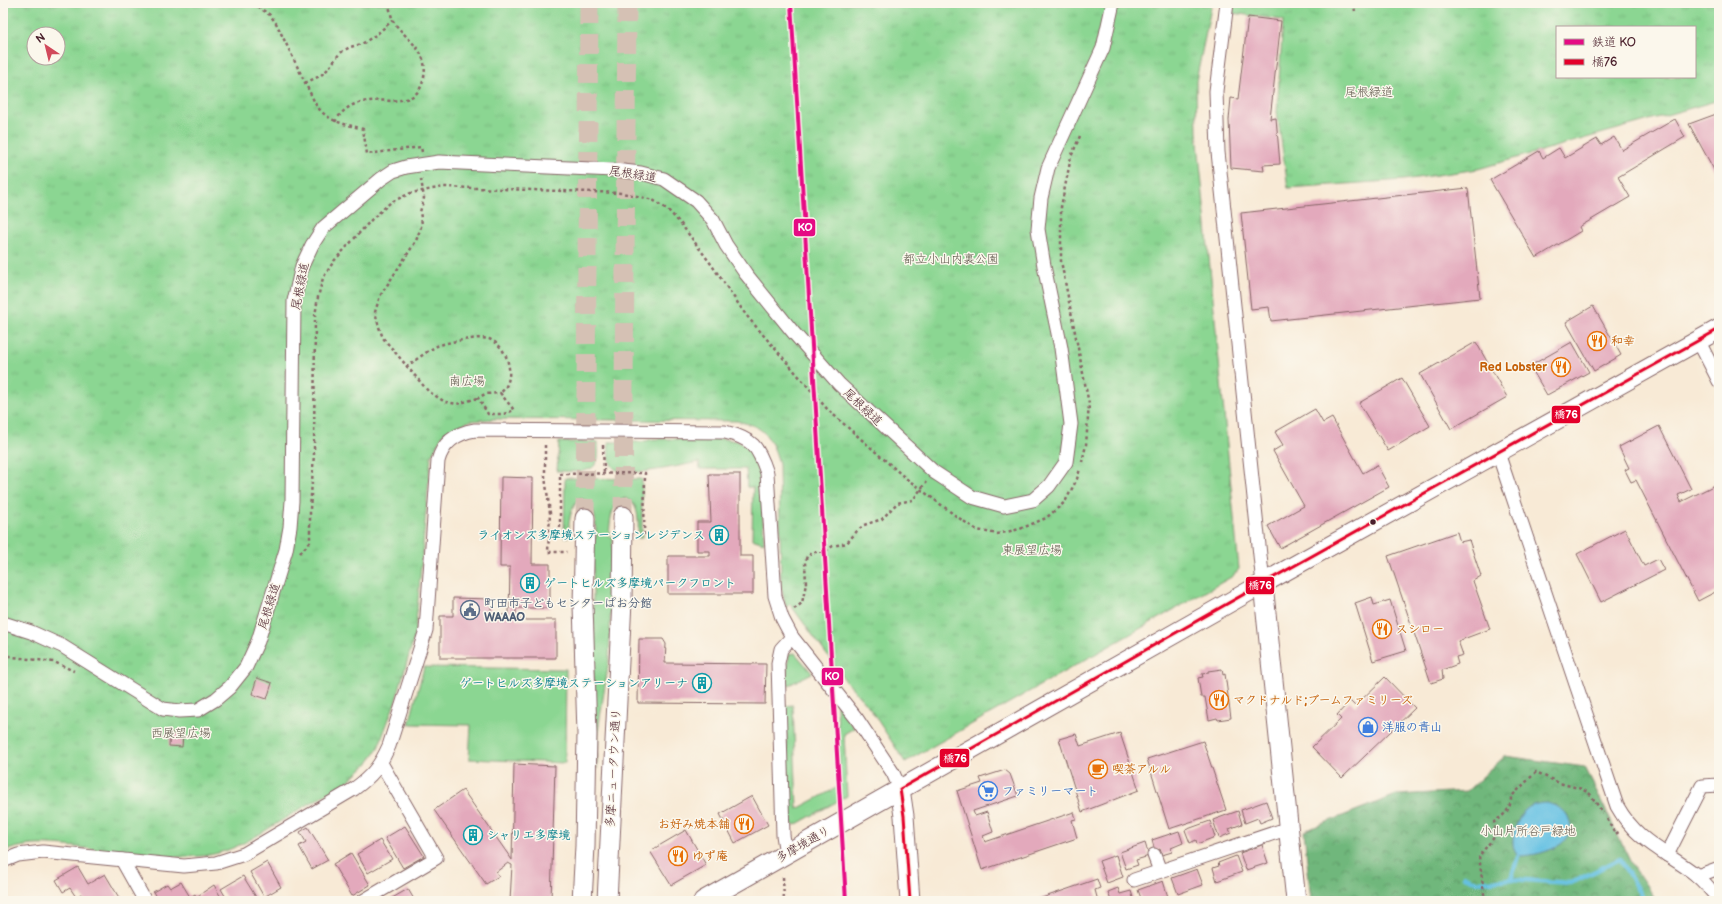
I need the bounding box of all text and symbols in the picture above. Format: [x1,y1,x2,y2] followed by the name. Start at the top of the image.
[26,26,66,66] north arrow
[1556,26,1696,78] legend
[33,31,48,46] text: N
[1592,35,1636,50] text: 鉄道 KO
[1592,55,1617,70] text: 橋76
[1345,85,1393,100] park label: 尾根緑道
[608,163,658,186] street label: 尾根緑道
[793,218,816,237] line badge: KO
[797,221,813,234] text: KO
[903,252,999,267] park label: 都立小山内裏公園
[289,261,312,311] street label: 尾根緑道
[1586,330,1608,352] restaurant icon: 和幸
[1611,334,1635,349] place label: 和幸
[1550,356,1572,378] restaurant icon: Red Lobster
[1480,360,1547,375] place label: Red Lobster
[449,374,485,389] park label: 南広場
[840,386,885,429] street label: 尾根緑道
[1551,405,1581,424] line badge: 橋76
[1554,408,1578,421] text: 橋76
[1368,517,1378,527] unlabelled marker
[708,524,730,546] building icon: ライオンズ多摩境ステーションレジデンス
[477,528,705,543] place label: ライオンズ多摩境ステーションレジデンス
[1002,543,1062,558] park label: 東展望広場
[519,572,541,594] building icon: ゲートヒルズ多摩境パークフロント
[544,576,736,591] place label: ゲートヒルズ多摩境パークフロント
[1245,576,1275,595] line badge: 橋76
[1248,579,1272,592] text: 橋76
[255,581,284,631] street label: 尾根緑道
[484,596,652,625] place label: 町田市子どもセンターぱお分館 WAAAO
[459,599,481,621] public building icon: 町田市子どもセンターぱお分館 WAAAO
[1371,618,1393,640] restaurant icon: スシロー
[1396,622,1444,637] place label: スシロー
[821,667,844,686] line badge: KO
[824,670,840,683] text: KO
[691,672,713,694] building icon: ゲートヒルズ多摩境ステーションアリーナ
[460,676,688,691] place label: ゲートヒルズ多摩境ステーションアリーナ
[1208,689,1230,711] restaurant icon: マクドナルド;ブームファミリーズ
[1233,693,1413,708] place label: マクドナルド;ブームファミリーズ
[603,708,624,828] street label: 多摩ニュータウン通り
[1357,716,1379,738] shop icon: 洋服の青山
[1382,720,1442,735] place label: 洋服の青山
[151,726,211,741] park label: 西展望広場
[939,748,970,768] line badge: 橋76
[943,752,967,765] text: 橋76
[1087,758,1109,780] cafe icon: 喫茶アルル
[1112,762,1171,777] place label: 喫茶アルル
[977,780,999,802] supermarket icon: ファミリーマート
[1002,784,1098,799] place label: ファミリーマート
[733,813,755,835] restaurant icon: お好み焼本舗
[658,817,730,832] place label: お好み焼本舗
[774,823,833,866] street label: 多摩境通り
[462,824,484,846] building icon: シャリエ多摩境
[1480,824,1576,839] park label: 小山片所谷戸緑地
[487,828,571,843] place label: シャリエ多摩境
[667,845,689,867] restaurant icon: ゆず庵
[692,849,728,864] place label: ゆず庵

